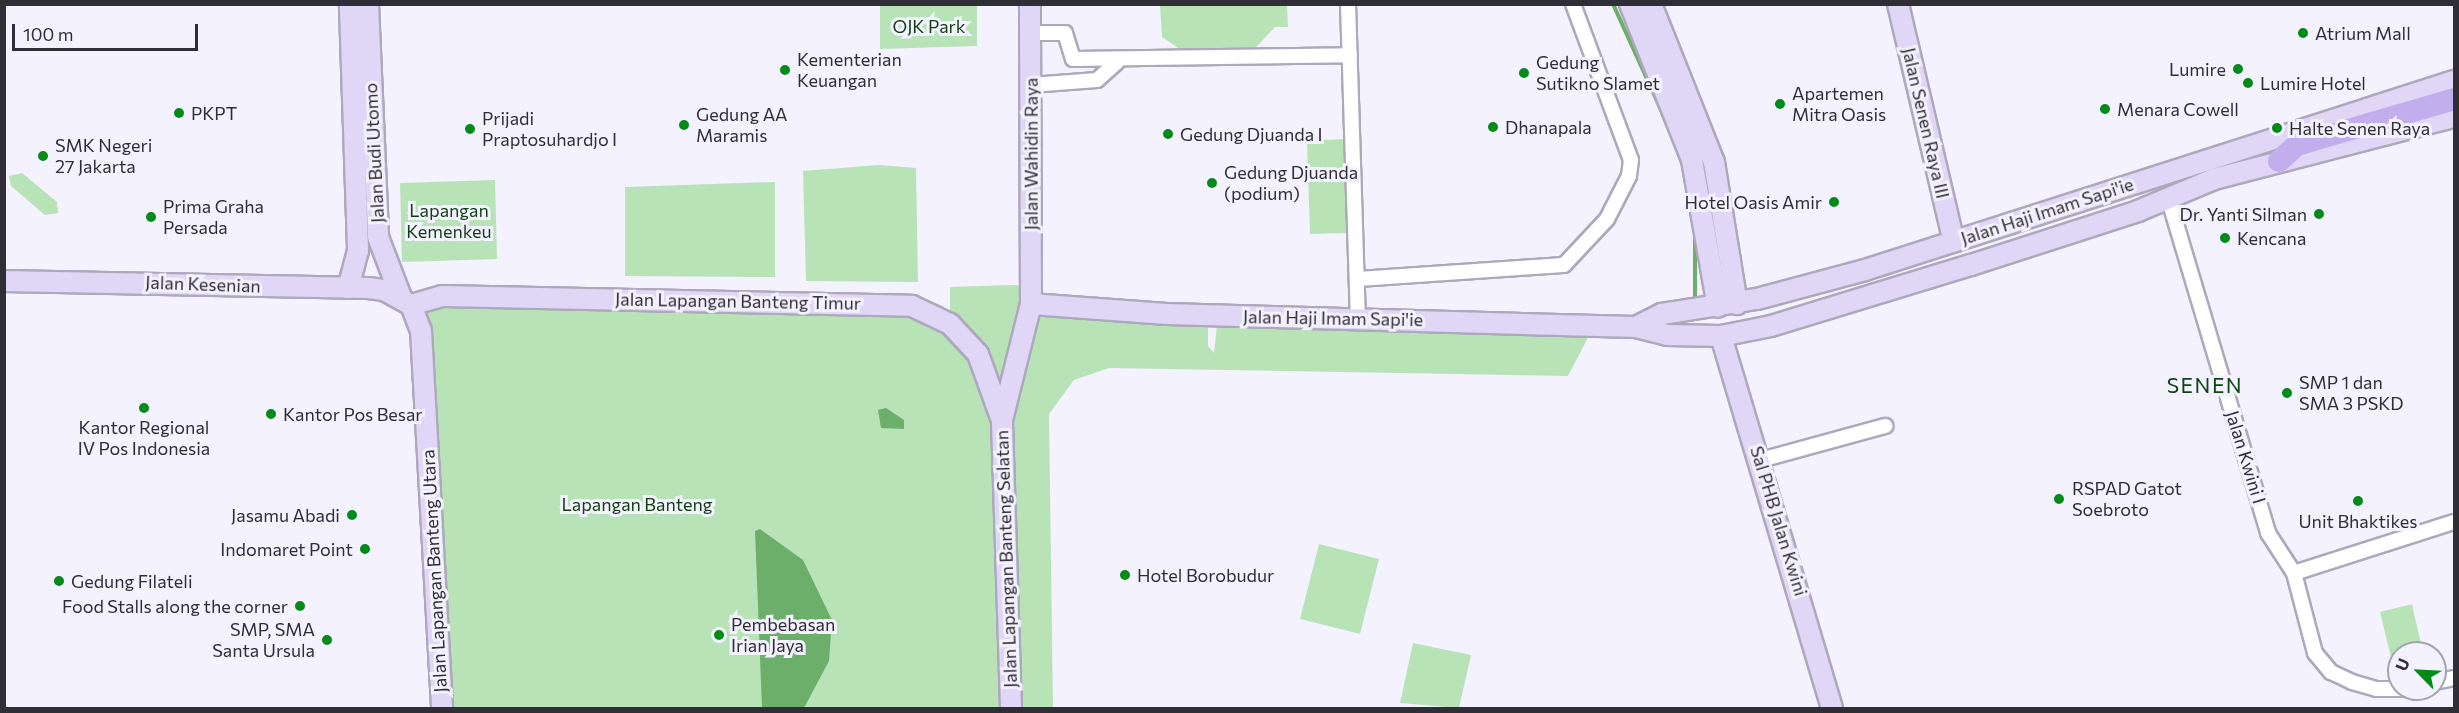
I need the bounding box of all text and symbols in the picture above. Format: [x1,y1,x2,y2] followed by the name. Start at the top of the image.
[15,12,201,50] scale bar
[892,15,966,37] park label: OJK Park
[2315,22,2411,44] place label: Atrium Mall
[23,23,73,45] text: 100 m
[2296,26,2310,40] marker: Atrium Mall
[1898,45,1954,201] street label: Jalan Senen Raya III
[797,49,902,92] place label: Kementerian Keuangan
[1536,52,1660,94] place label: Gedung Sutikno Slamet
[2169,58,2226,80] place label: Lumire
[2231,62,2245,76] marker: Lumire
[778,63,792,77] marker: Kementerian Keuangan
[1517,66,1531,80] marker: Gedung Sutikno Slamet
[2260,72,2366,94] place label: Lumire Hotel
[2241,76,2255,90] marker: Lumire Hotel
[1020,78,1042,230] street label: Jalan Wahidin Raya
[360,82,388,224] street label: Jalan Budi Utomo
[1792,83,1886,125] place label: Apartemen Mitra Oasis
[1773,97,1787,111] marker: Apartemen Mitra Oasis
[2117,98,2239,120] place label: Menara Cowell
[191,102,237,124] place label: PKPT
[2098,102,2112,116] marker: Menara Cowell
[696,104,787,146] place label: Gedung AA Maramis
[172,106,186,120] marker: PKPT
[482,108,617,150] place label: Prijadi Praptosuhardjo I
[1505,116,1592,138] place label: Dhanapala
[2289,117,2430,139] place label: Halte Senen Raya
[677,118,691,132] marker: Gedung AA Maramis
[1486,120,1500,134] marker: Dhanapala
[2270,121,2284,135] marker: Halte Senen Raya
[463,122,477,136] marker: Prijadi Praptosuhardjo I
[1180,123,1323,145] place label: Gedung Djuanda I
[1161,127,1175,141] marker: Gedung Djuanda I
[55,135,152,178] place label: SMK Negeri 27 Jakarta
[36,149,50,163] marker: SMK Negeri 27 Jakarta
[1224,162,1358,204] place label: Gedung Djuanda (podium)
[1958,173,2136,249] street label: Jalan Haji Imam Sapi'ie
[1205,176,1219,190] marker: Gedung Djuanda (podium)
[1685,191,1822,213] place label: Hotel Oasis Amir
[1827,195,1841,209] marker: Hotel Oasis Amir
[163,196,264,238] place label: Prima Graha Persada
[406,200,492,242] park label: Lapangan Kemenkeu
[2179,203,2307,225] place label: Dr. Yanti Silman
[2312,207,2326,221] marker: Dr. Yanti Silman
[144,210,158,224] marker: Prima Graha Persada
[2237,227,2306,249] place label: Kencana
[2218,231,2232,245] marker: Kencana
[145,271,261,297] street label: Jalan Kesenian
[615,288,861,314] street label: Jalan Lapangan Banteng Timur
[1243,306,1423,330] street label: Jalan Haji Imam Sapi'ie
[2167,372,2243,398] district label: SENEN
[2299,372,2404,415] place label: SMP 1 dan SMA 3 PSKD
[2280,386,2294,400] marker: SMP 1 dan SMA 3 PSKD
[137,401,151,415] marker: Kantor Regional IV Pos Indonesia
[283,403,423,425] place label: Kantor Pos Besar
[264,407,278,421] marker: Kantor Pos Besar
[2222,408,2270,506] street label: Jalan Kwini I
[78,417,210,460] place label: Kantor Regional IV Pos Indonesia
[991,430,1021,688] street label: Jalan Lapangan Banteng Selatan
[1746,443,1812,599] street label: Sal PHB Jalan Kwini
[417,449,451,693] street label: Jalan Lapangan Banteng Utara
[2072,478,2182,520] place label: RSPAD Gatot Soebroto
[2050,490,2068,508] marker: RSPAD Gatot Soebroto
[561,493,713,515] park label: Lapangan Banteng
[2351,494,2365,508] marker: Unit Bhaktikes
[231,504,340,526] place label: Jasamu Abadi
[345,508,359,522] marker: Jasamu Abadi
[2298,510,2418,532] place label: Unit Bhaktikes
[220,538,353,560] place label: Indomaret Point
[358,542,372,556] marker: Indomaret Point
[1137,564,1274,586] place label: Hotel Borobudur
[1118,568,1132,582] marker: Hotel Borobudur
[71,570,193,592] place label: Gedung Filateli
[52,574,66,588] marker: Gedung Filateli
[62,595,288,617] place label: Food Stalls along the corner
[293,599,307,613] marker: Food Stalls along the corner
[731,614,835,656] place label: Pembebasan Irian Jaya
[212,619,315,662] place label: SMP, SMA Santa Ursula
[712,628,726,642] marker: Pembebasan Irian Jaya
[320,633,334,647] marker: SMP, SMA Santa Ursula
[2387,641,2447,701] north arrow
[2391,655,2413,673] text: U

